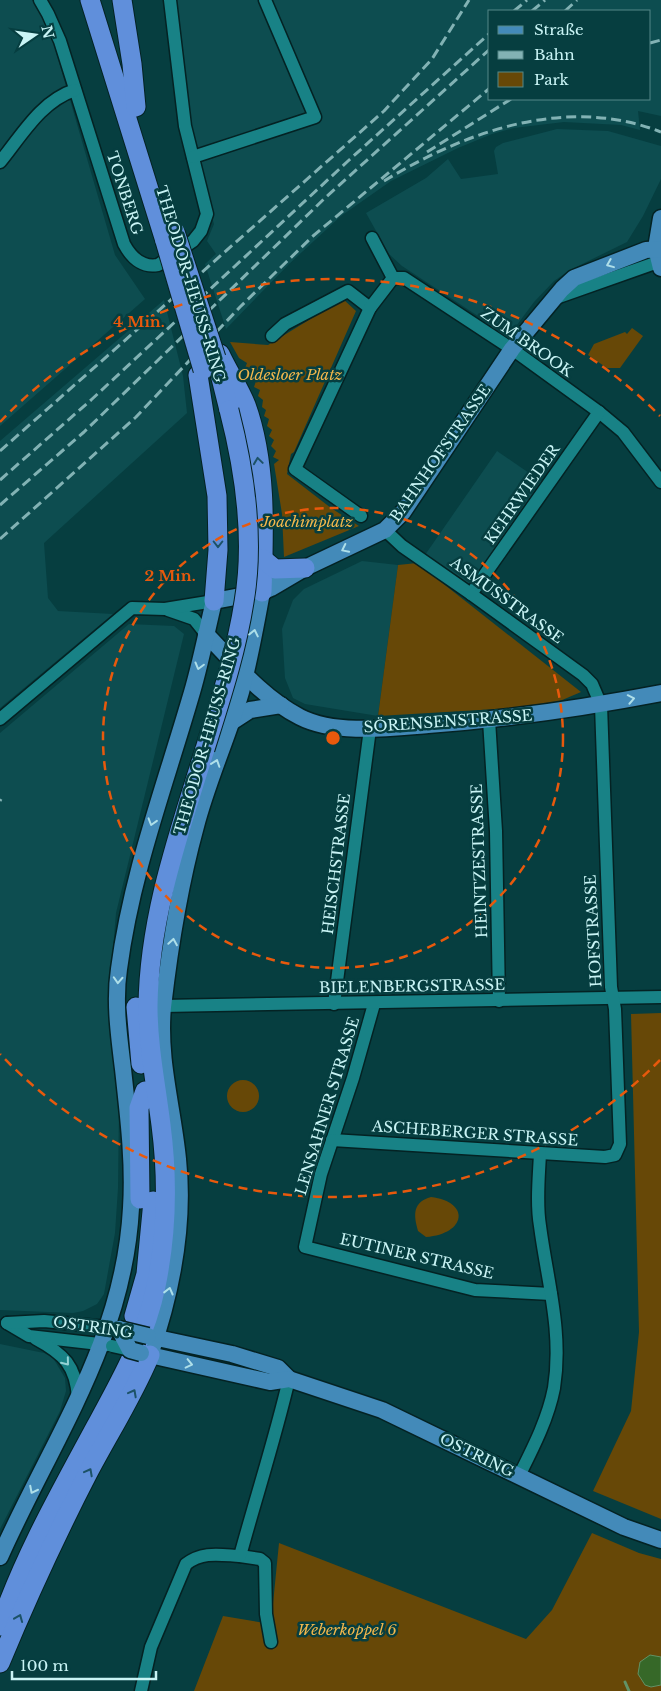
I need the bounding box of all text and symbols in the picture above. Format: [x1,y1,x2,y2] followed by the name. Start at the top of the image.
[10,10,60,60] north arrow
[488,10,651,100] legend
[534,20,584,39] text: Straße
[37,24,58,41] text: N
[534,45,574,64] text: Bahn
[534,70,570,89] text: Park
[103,149,147,237] street label: TONBERG
[152,183,230,385] street label: THEODOR-HEUSS-RING
[606,258,615,268] one-way arrow
[477,303,577,381] street label: ZUM BROOK
[113,312,165,331] text: 4 Min.
[238,365,343,384] park label: Oldesloer Platz
[385,381,495,525] street label: BAHNHOFSTRASSE
[480,439,564,548] street label: KEHRWIEDER
[253,456,264,464] one-way arrow
[260,512,353,531] park label: Joachimplatz
[213,541,223,549] one-way arrow
[341,543,350,553] one-way arrow
[446,552,567,648] street label: ASMUSSTRASSE
[144,566,196,585] text: 2 Min.
[248,629,259,638] one-way arrow
[170,635,244,837] street label: THEODOR-HEUSS-RING
[194,661,205,670] one-way arrow
[627,695,635,705] one-way arrow
[363,706,533,736] street label: SÖRENSENSTRASSE
[324,729,342,747] centre of rings
[210,759,220,768] one-way arrow
[467,783,491,938] street label: HEINTZESTRASSE
[318,792,354,936] street label: HEISCHSTRASSE
[148,817,158,825] one-way arrow
[581,874,605,988] street label: HOFSTRASSE
[167,938,178,946] one-way arrow
[319,975,505,997] street label: BIELENBERGSTRASSE
[112,976,123,984] one-way arrow
[291,1014,363,1197] street label: LENSAHNER STRASSE
[370,1116,579,1150] street label: ASCHEBERGER STRASSE
[338,1229,496,1283] street label: EUTINER STRASSE
[163,1286,174,1295] one-way arrow
[52,1312,134,1342] street label: OSTRING
[61,1356,69,1365] one-way arrow
[184,1358,193,1369] one-way arrow
[127,1389,137,1398] one-way arrow
[437,1429,517,1481] street label: OSTRING
[83,1468,93,1477] one-way arrow
[29,1485,39,1494] one-way arrow
[12,1614,23,1623] one-way arrow
[297,1620,397,1639] park label: Weberkoppel 6
[12,1648,156,1680] scale bar
[20,1656,69,1675] text: 100 m

